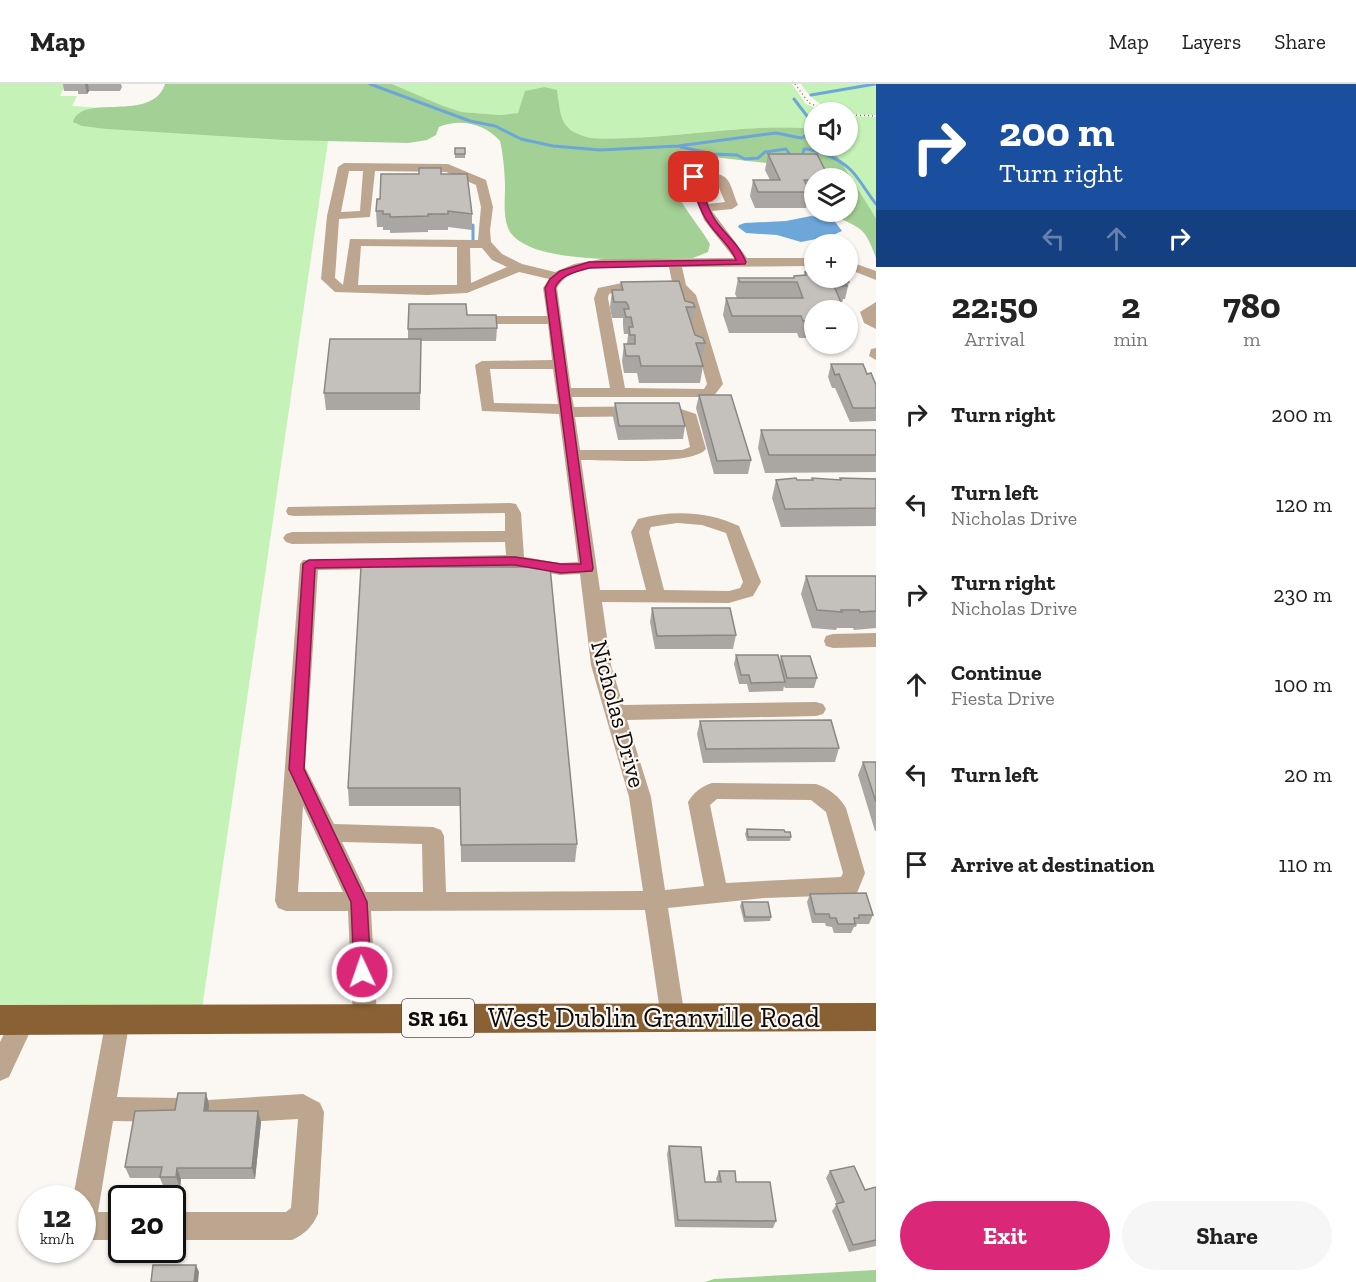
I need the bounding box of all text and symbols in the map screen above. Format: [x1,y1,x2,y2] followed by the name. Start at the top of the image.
[30,25,85,58] text: Map
[1109,29,1149,54] text: Map
[1182,29,1241,54] text: Layers
[1274,29,1326,54] text: Share
[804,102,858,354] map controls
[804,102,858,156] button: sound
[999,106,1115,157] text: 200 m
[900,108,978,186] icon: right
[668,151,719,202] pin
[999,157,1123,189] text: Turn right
[677,160,710,193] icon: arrive
[804,168,858,222] button: layers
[1037,222,1070,255] icon: left
[1100,222,1133,255] icon: ahead
[1163,222,1196,255] icon: right
[804,234,858,288] button: +
[951,284,1038,327] text: 22:50
[1121,284,1140,327] text: 2
[1223,284,1281,327] text: 780
[804,300,858,354] button: −
[965,327,1025,351] text: Arrival
[1113,327,1148,351] text: min
[1243,327,1260,351] text: m
[900,398,933,431] icon: right
[951,401,1055,428] text: Turn right
[1271,401,1332,428] text: 200 m
[951,479,1038,506] text: Turn left
[900,488,933,521] icon: left
[1276,491,1332,518] text: 120 m
[951,506,1077,530] text: Nicholas Drive
[951,569,1055,596] text: Turn right
[900,578,933,611] icon: right
[1273,581,1332,608] text: 230 m
[951,596,1077,620] text: Nicholas Drive
[585,637,652,791] street label: Nicholas Drive
[951,659,1042,686] text: Continue
[900,668,933,701] icon: ahead
[1274,671,1332,698] text: 100 m
[951,686,1055,710] text: Fiesta Drive
[900,758,933,791] icon: left
[951,761,1038,788] text: Turn left
[1284,761,1332,788] text: 20 m
[900,848,933,881] icon: arrive
[951,851,1154,878] text: Arrive at destination
[1278,851,1332,878] text: 110 m
[330,940,394,1004] position arrow
[402,999,474,1037] road number: SR 161
[488,1001,820,1034] street label: West Dublin Granville Road
[108,1185,186,1263] speed limit sign: 20
[43,1199,71,1235] text: 12
[900,1201,1110,1270] button: Exit
[1122,1201,1332,1270] button: Share
[40,1230,74,1248] text: km/h

